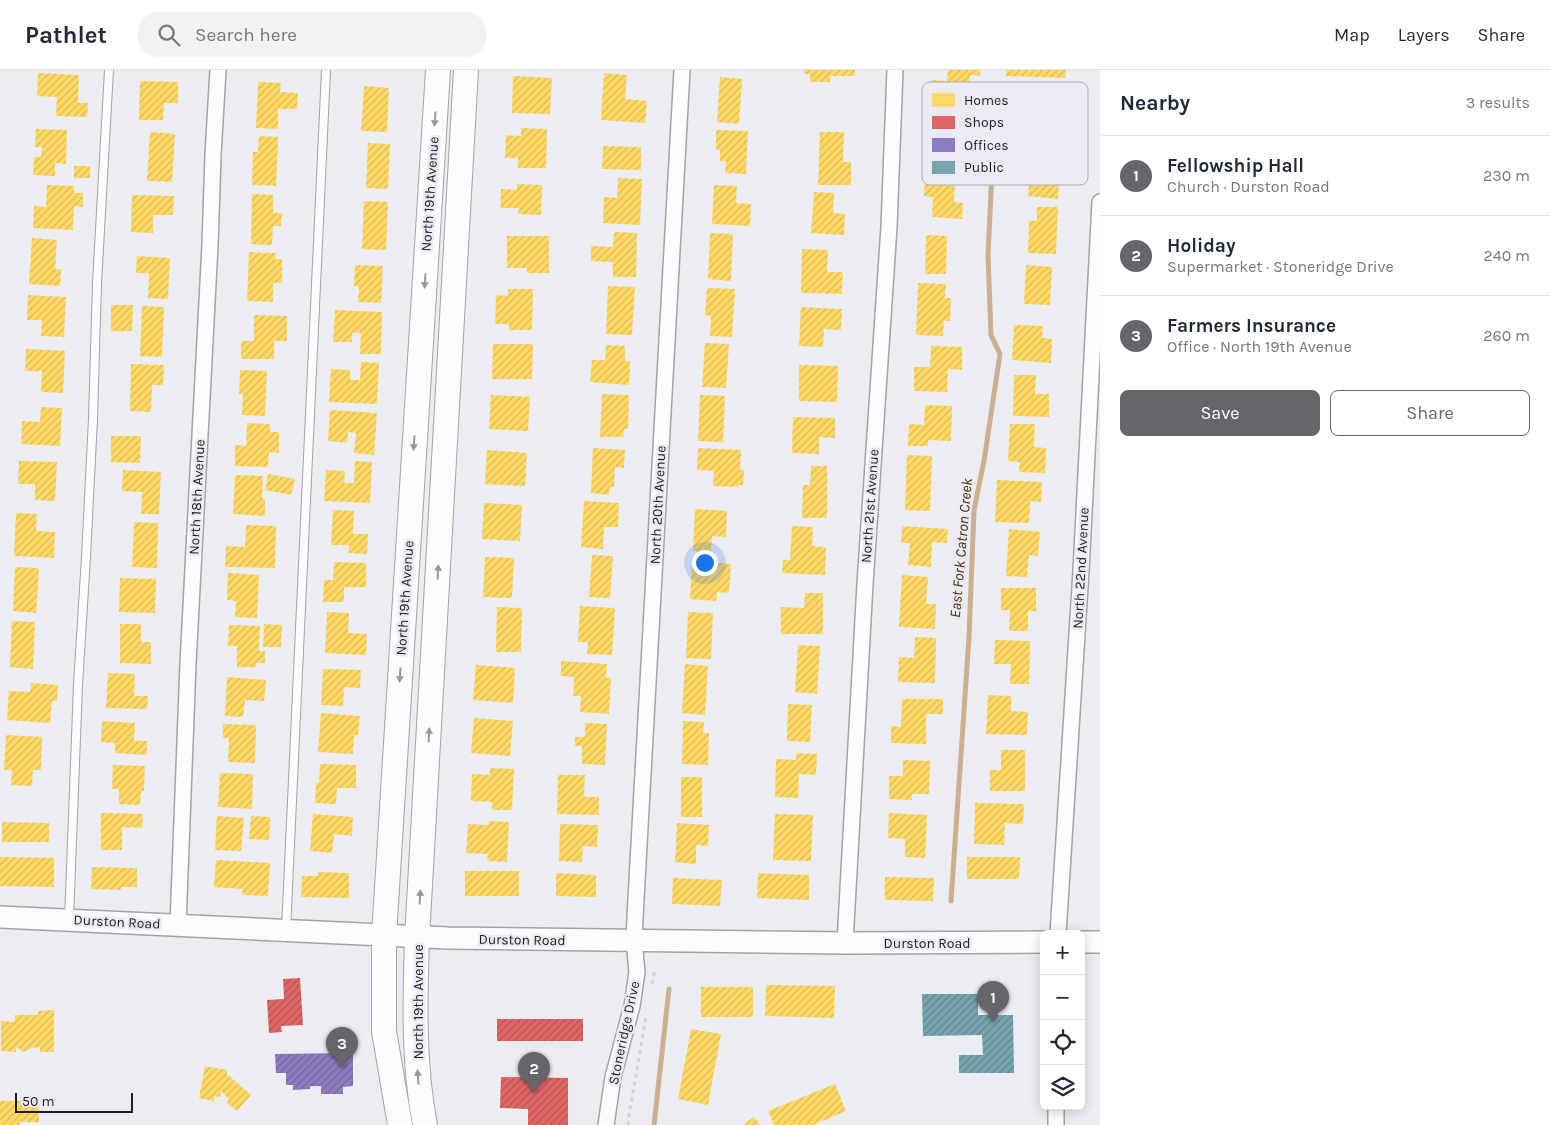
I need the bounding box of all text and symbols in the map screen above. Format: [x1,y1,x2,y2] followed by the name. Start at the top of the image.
[137,12,487,57] search box
[25,21,107,49] text: Pathlet
[155,21,183,49] icon: search
[195,24,297,46] text: Search here
[1334,24,1370,46] text: Map
[1398,24,1450,46] text: Layers
[1478,24,1525,46] text: Share
[922,82,1088,185] legend
[1120,91,1190,115] text: Nearby
[964,92,1009,109] text: Homes
[1466,93,1530,112] text: 3 results
[430,111,438,127] one-way arrow
[964,114,1004,131] text: Shops
[418,136,442,252] street label: North 19th Avenue
[964,137,1009,154] text: Offices
[1167,155,1304,177] text: Fellowship Hall
[964,159,1004,176] text: Public
[1133,166,1139,185] text: 1
[1483,166,1530,185] text: 230 m
[1167,177,1330,196] text: Church · Durston Road
[1167,235,1236,257] text: Holiday
[1131,246,1141,265] text: 2
[1484,246,1530,265] text: 240 m
[1167,257,1394,276] text: Supermarket · Stoneridge Drive
[420,273,428,289] one-way arrow
[1167,315,1336,337] text: Farmers Insurance
[1131,326,1141,345] text: 3
[1483,326,1530,345] text: 260 m
[1167,337,1352,356] text: Office · North 19th Avenue
[1120,390,1320,436] button: Save
[1330,390,1530,436] button: Share
[410,435,418,451] one-way arrow
[185,439,209,555] street label: North 18th Avenue
[646,445,670,565] street label: North 20th Avenue
[858,448,882,564] street label: North 21st Avenue
[946,477,976,619] water label: East Fork Catron Creek
[1069,507,1093,629] street label: North 22nd Avenue
[393,540,417,656] street label: North 19th Avenue
[692,550,718,576] your location
[434,564,442,580] one-way arrow
[396,667,404,683] one-way arrow
[425,726,433,742] one-way arrow
[416,889,424,905] one-way arrow
[73,911,161,933] street label: Durston Road
[1040,930,1085,1110] map controls
[1040,930,1085,975] button: +
[478,931,566,949] street label: Durston Road
[883,935,971,952] street label: Durston Road
[410,944,427,1060] street label: North 19th Avenue
[1040,975,1085,1020] button: −
[605,980,643,1086] street label: Stoneridge Drive
[977,981,1009,1022] pin: 1
[1040,1020,1085,1065] button: locate
[326,1027,358,1068] pin: 3
[518,1052,550,1093] pin: 2
[1040,1065,1085,1110] button: layers
[414,1068,422,1084] one-way arrow
[15,1090,132,1113] scale bar
[22,1093,55,1110] text: 50 m

